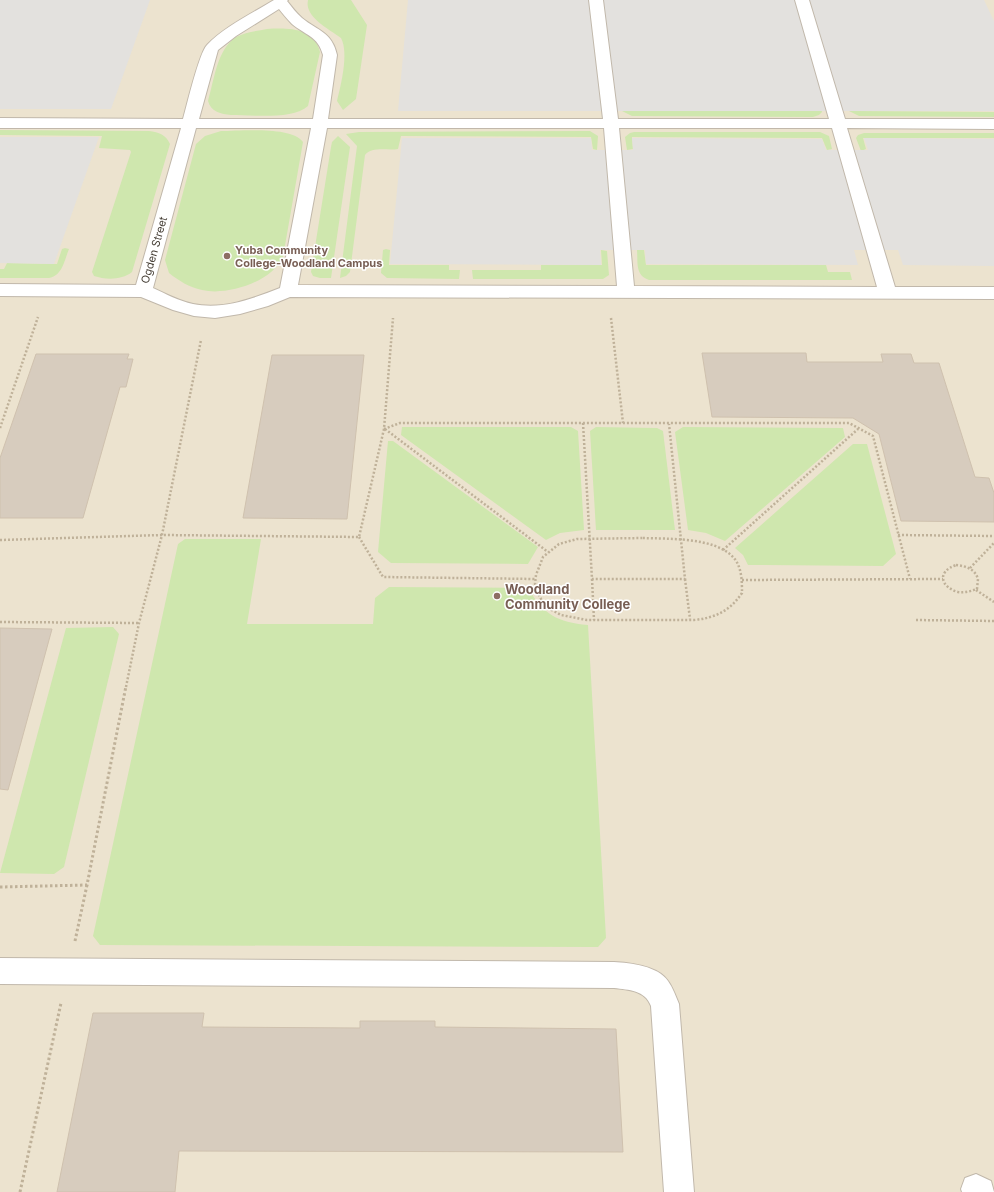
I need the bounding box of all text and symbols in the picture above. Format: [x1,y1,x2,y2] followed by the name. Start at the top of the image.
[138,215,170,285] street label: Ogden Street
[235,243,382,270] place label: Yuba Community College-Woodland Campus
[222,251,232,261] marker: Yuba Community College-Woodland Campus
[505,581,631,612] place label: Woodland Community College
[492,591,502,601] marker: Woodland Community College

